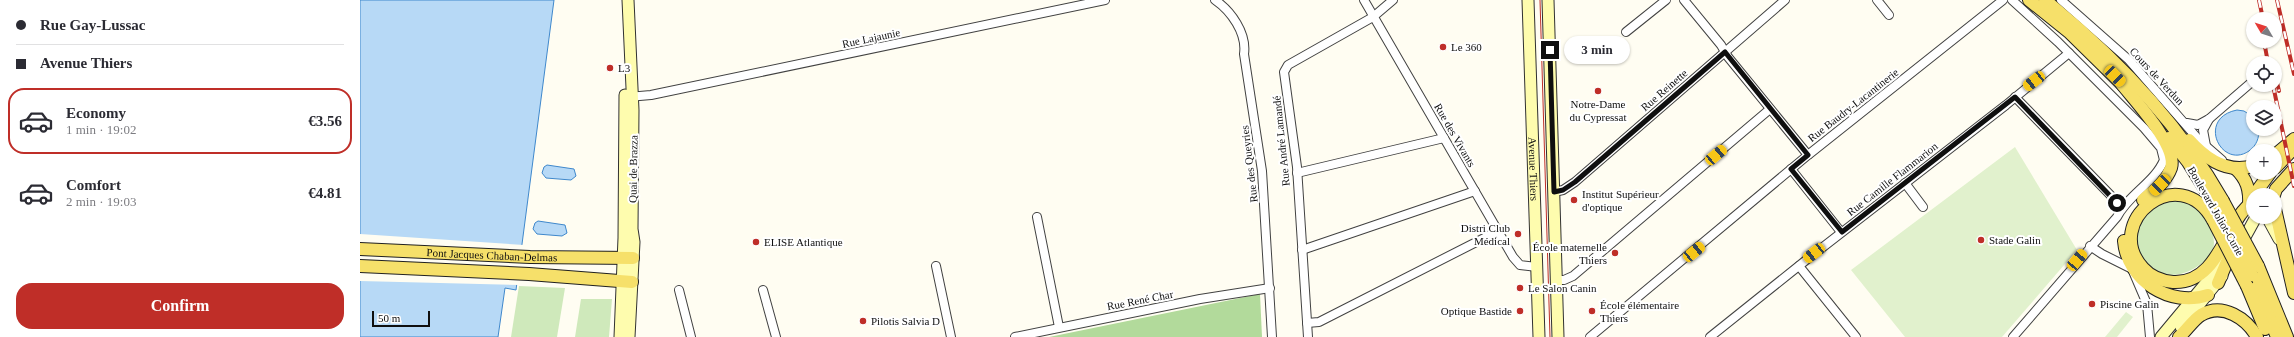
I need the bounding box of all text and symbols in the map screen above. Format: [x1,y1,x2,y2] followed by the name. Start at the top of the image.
[2246,12,2282,48] north arrow
[2246,12,2282,224] map controls
[40,17,145,33] text: Rue Gay-Lussac
[841,26,901,50] street label: Rue Lajaunie
[1564,36,1630,64] callout: 3 min
[1451,41,1482,53] place label: Le 360
[1541,41,1559,59] route end
[1438,42,1448,52] marker: Le 360
[1581,42,1613,57] text: 3 min
[2127,45,2187,107] street label: Cours de Verdun
[40,55,132,71] text: Avenue Thiers
[2246,56,2282,92] button: locate
[618,62,631,74] place label: L3
[605,63,615,73] marker: L3
[2102,63,2128,89] car
[1805,66,1901,144] street label: Rue Baudry-Lacantinerie
[1639,67,1690,113] street label: Rue Reinette
[2021,69,2047,93] car
[1593,86,1603,96] marker: Notre-Dame du Cypressat
[1270,95,1292,187] street label: Rue André Lamandé
[1569,98,1627,123] place label: Notre-Dame du Cypressat
[2246,100,2282,136] button: layers
[1432,101,1478,169] street label: Rue des Vivants
[18,103,54,139] icon: car
[66,105,126,121] text: Economy
[308,113,342,129] text: €3.56
[66,122,136,137] text: 1 min · 19:02
[1238,125,1260,203] street label: Rue des Queyries
[626,135,640,203] street label: Quai de Brazza
[1526,137,1541,201] street label: Avenue Thiers
[1844,140,1940,218] street label: Rue Camille Flammarion
[1703,143,1729,167] car
[2246,144,2282,180] button: +
[2186,164,2247,258] street label: Boulevard Joliot-Curie
[2147,172,2173,198] car
[18,175,54,211] icon: car
[66,177,121,193] text: Comfort
[308,185,342,201] text: €4.81
[1582,188,1659,213] place label: Institut Supérieur d'optique
[2246,188,2282,224] button: −
[66,194,136,209] text: 2 min · 19:03
[2108,194,2126,212] route start
[1569,195,1579,205] marker: Institut Supérieur d'optique
[1461,222,1510,247] place label: Distri Club Médical
[1513,229,1523,239] marker: Distri Club Médical
[1989,234,2041,246] place label: Stade Galin
[1976,235,1986,245] marker: Stade Galin
[764,236,843,248] place label: ELISE Atlantique
[751,237,761,247] marker: ELISE Atlantique
[1681,240,1707,264] car
[1533,241,1607,266] place label: École maternelle Thiers
[1801,241,1827,265] car
[426,246,557,263] street label: Pont Jacques Chaban-Delmas
[2065,247,2089,273] car
[1610,248,1620,258] marker: École maternelle Thiers
[1528,282,1597,294] place label: Le Salon Canin
[16,283,344,329] button: Confirm
[1515,283,1525,293] marker: Le Salon Canin
[1106,288,1174,312] street label: Rue René Char
[2100,298,2159,310] place label: Piscine Galin
[1600,299,1679,324] place label: École élémentaire Thiers
[2087,299,2097,309] marker: Piscine Galin
[1441,305,1512,317] place label: Optique Bastide
[1515,306,1525,316] marker: Optique Bastide
[1587,306,1597,316] marker: École élémentaire Thiers
[372,309,430,328] scale bar
[378,312,400,324] text: 50 m
[871,315,940,327] place label: Pilotis Salvia D
[858,316,868,326] marker: Pilotis Salvia D

